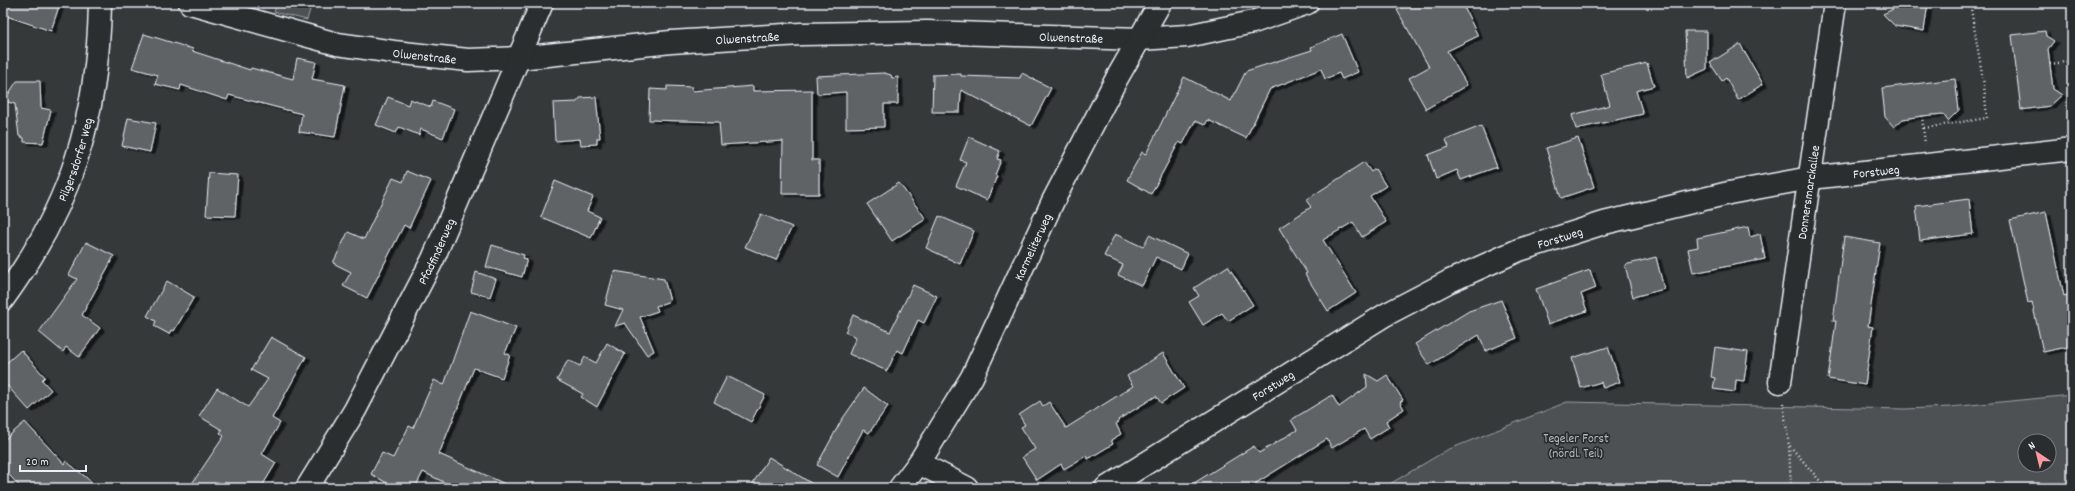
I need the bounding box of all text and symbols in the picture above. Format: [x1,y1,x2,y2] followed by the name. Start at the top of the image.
[715,28,780,51] street label: Olwenstraße
[1039,29,1104,50] street label: Olwenstraße
[392,45,457,71] street label: Olwenstraße
[54,116,99,205] street label: Pilgersdorfer Weg
[1794,144,1826,241] street label: Donnersmarckallee
[1852,161,1901,185] street label: Forstweg
[1011,211,1058,284] street label: Karmeliterweg
[414,215,461,289] street label: Pfadfinderweg
[1535,223,1586,256] street label: Forstweg
[1249,366,1299,407] street label: Forstweg
[1543,430,1609,464] park label: Tegeler Forst (nördl. Teil)
[2017,433,2057,473] north arrow
[2026,438,2040,455] text: N
[20,447,86,473] scale bar
[26,454,49,471] text: 20 m

